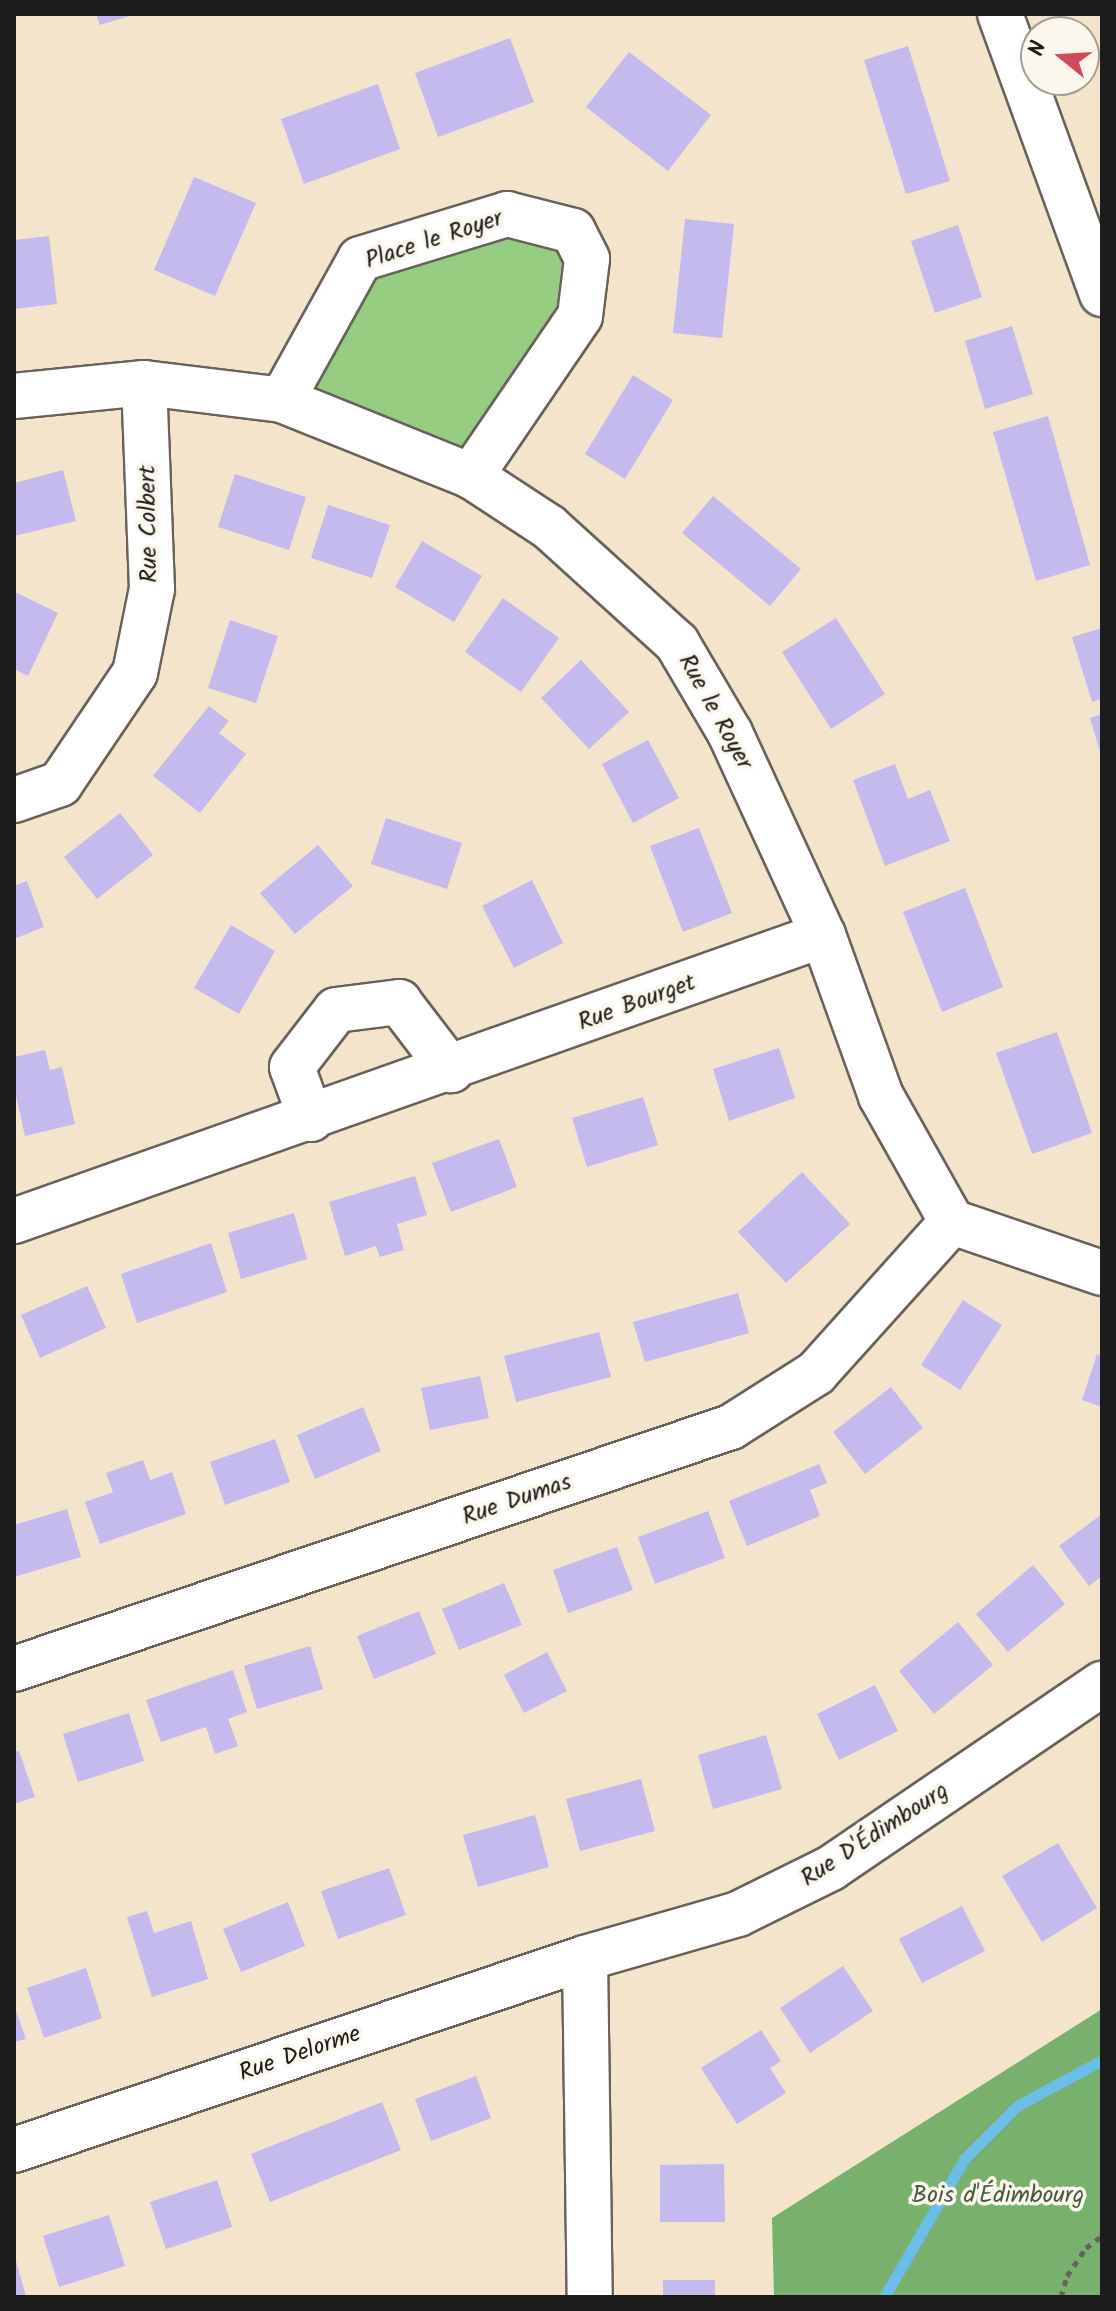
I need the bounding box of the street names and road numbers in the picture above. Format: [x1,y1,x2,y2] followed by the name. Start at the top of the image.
[362,204,506,276] street label: Place le Royer
[134,465,164,583] street label: Rue Colbert
[672,649,758,775] street label: Rue le Royer
[574,968,700,1038] street label: Rue Bourget
[459,1468,575,1532] street label: Rue Dumas
[796,1777,954,1893] street label: Rue D'Édimbourg
[235,2020,365,2088] street label: Rue Delorme

